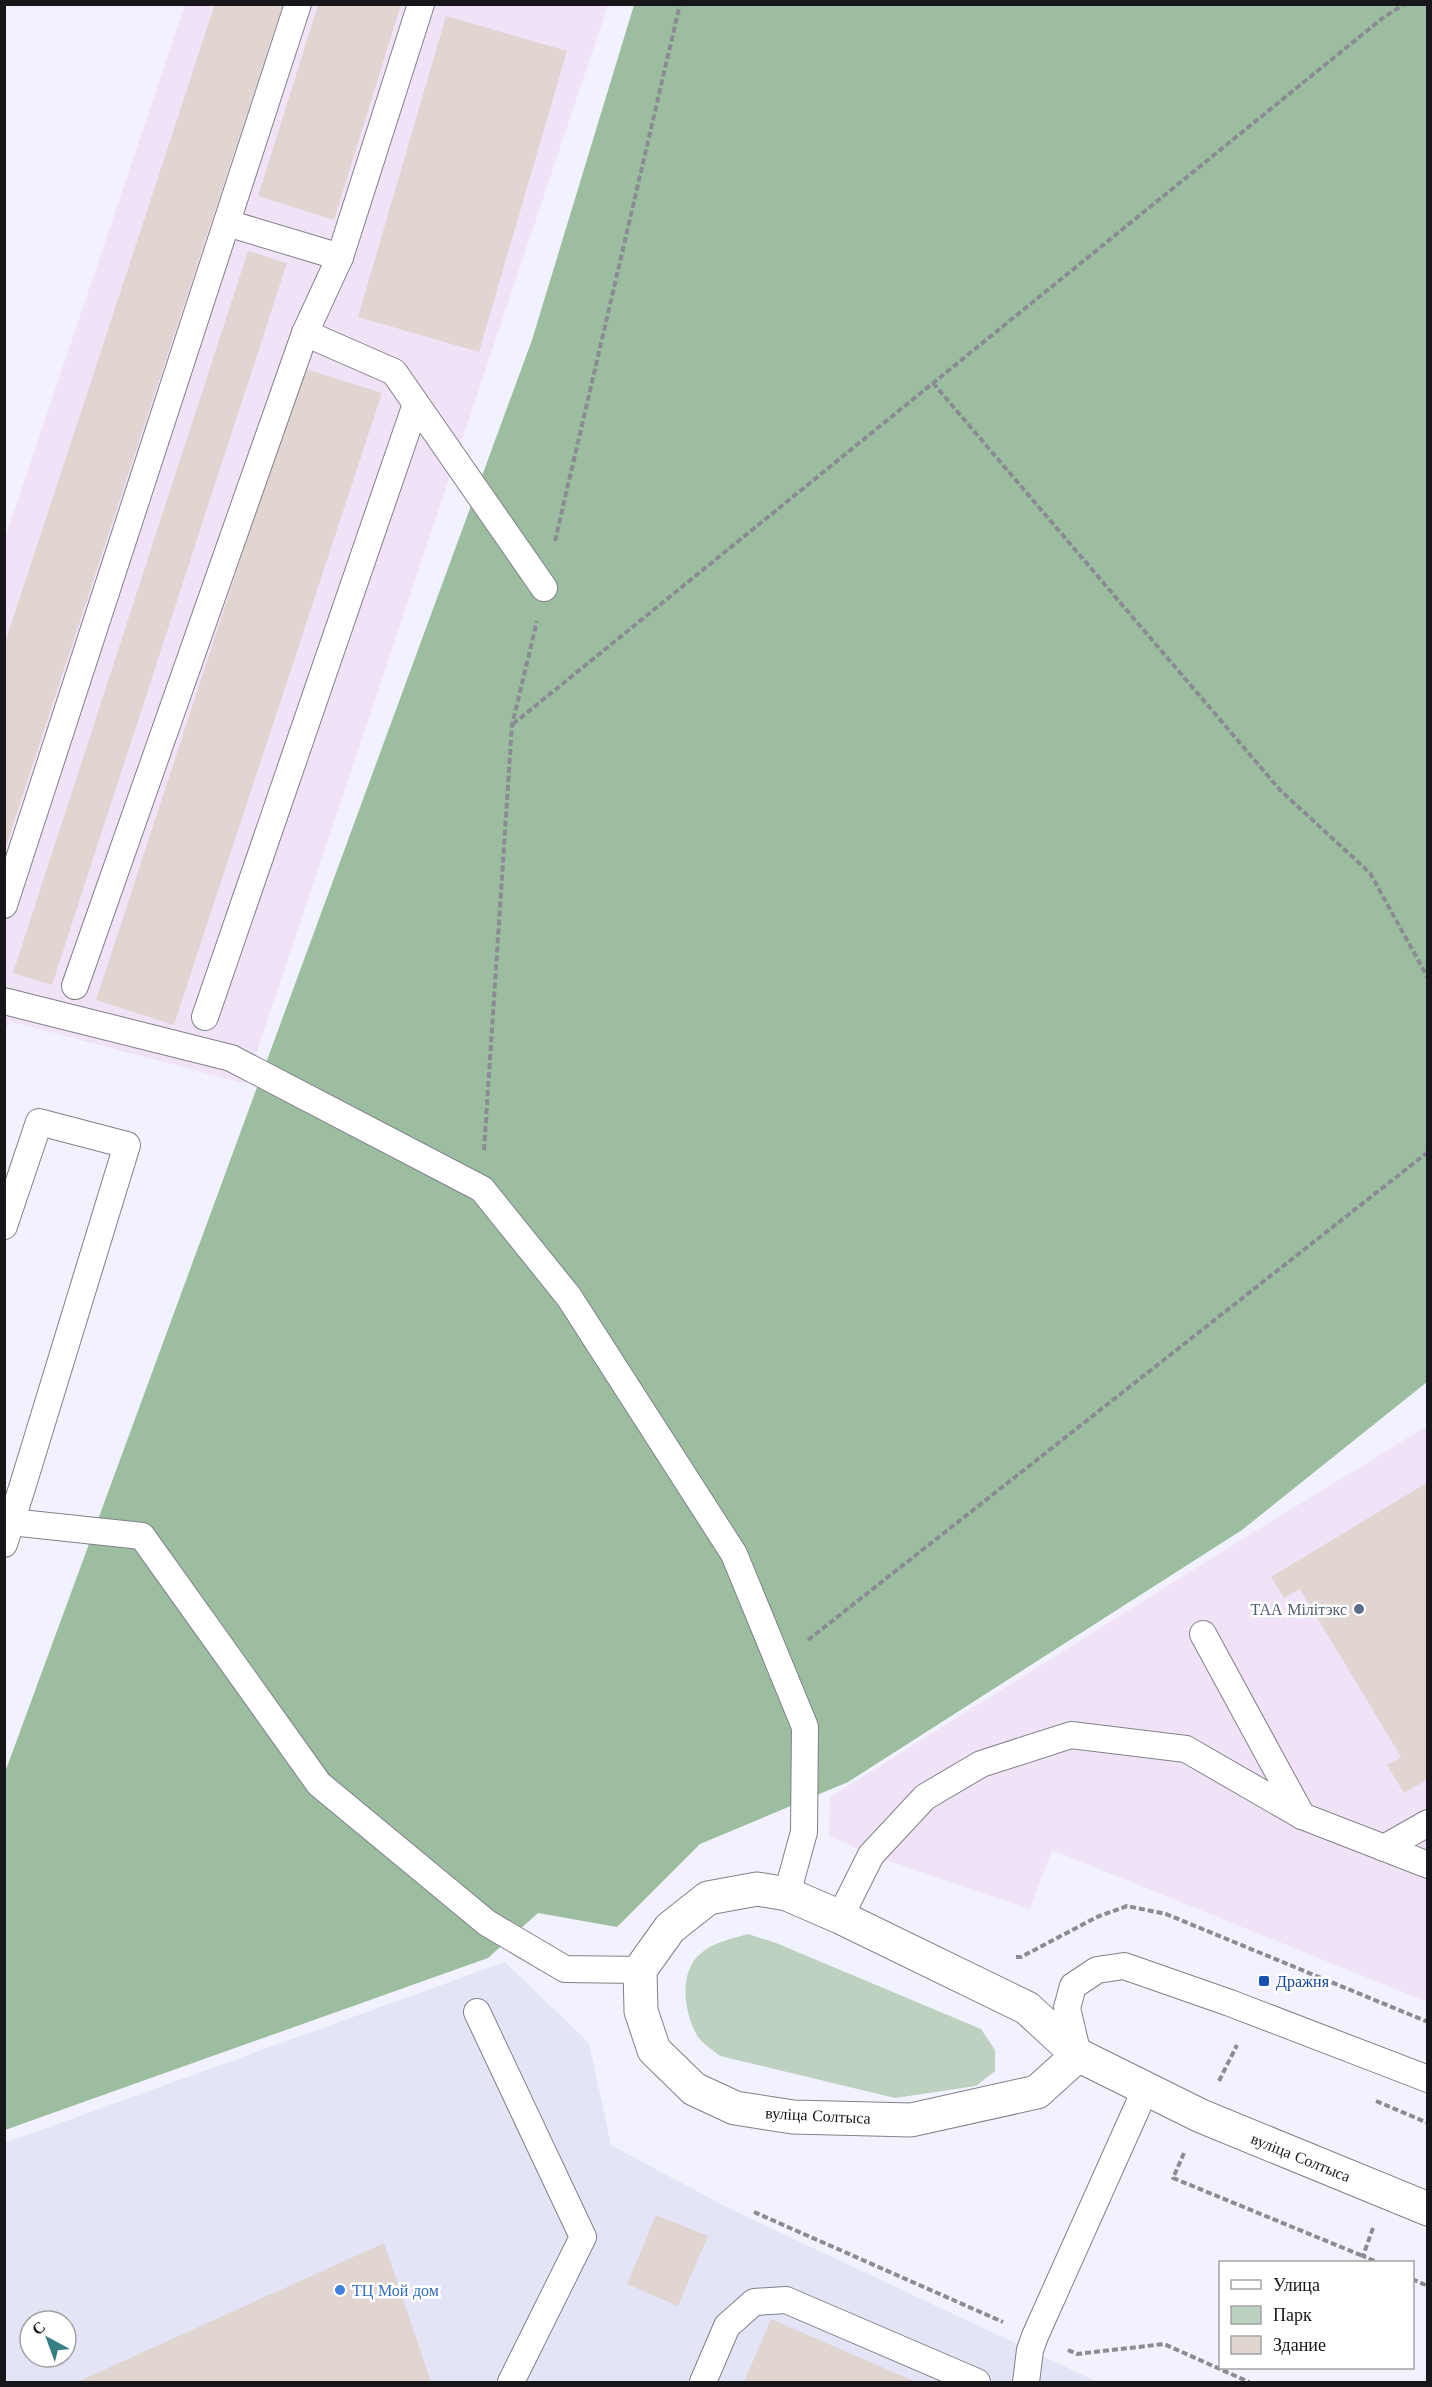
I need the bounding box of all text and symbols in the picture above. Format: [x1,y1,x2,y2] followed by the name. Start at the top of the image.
[1250,1599,1347,1619] place label: ТАА Мілітэкс
[1352,1602,1366,1616] marker: ТАА Мілітэкс
[1276,1971,1330,1991] place label: Дражня
[1257,1974,1271,1988] marker: Дражня
[765,2102,871,2128] street label: вуліца Солтыса
[1248,2128,1354,2186] street label: вуліца Солтыса
[1219,2261,1414,2369] legend
[1273,2274,1320,2296] text: Улица
[352,2280,439,2300] place label: ТЦ Мой дом
[333,2283,347,2297] marker: ТЦ Мой дом
[1273,2304,1312,2326] text: Парк
[18,2309,78,2369] north arrow
[27,2316,49,2339] text: С
[1273,2334,1326,2356] text: Здание

